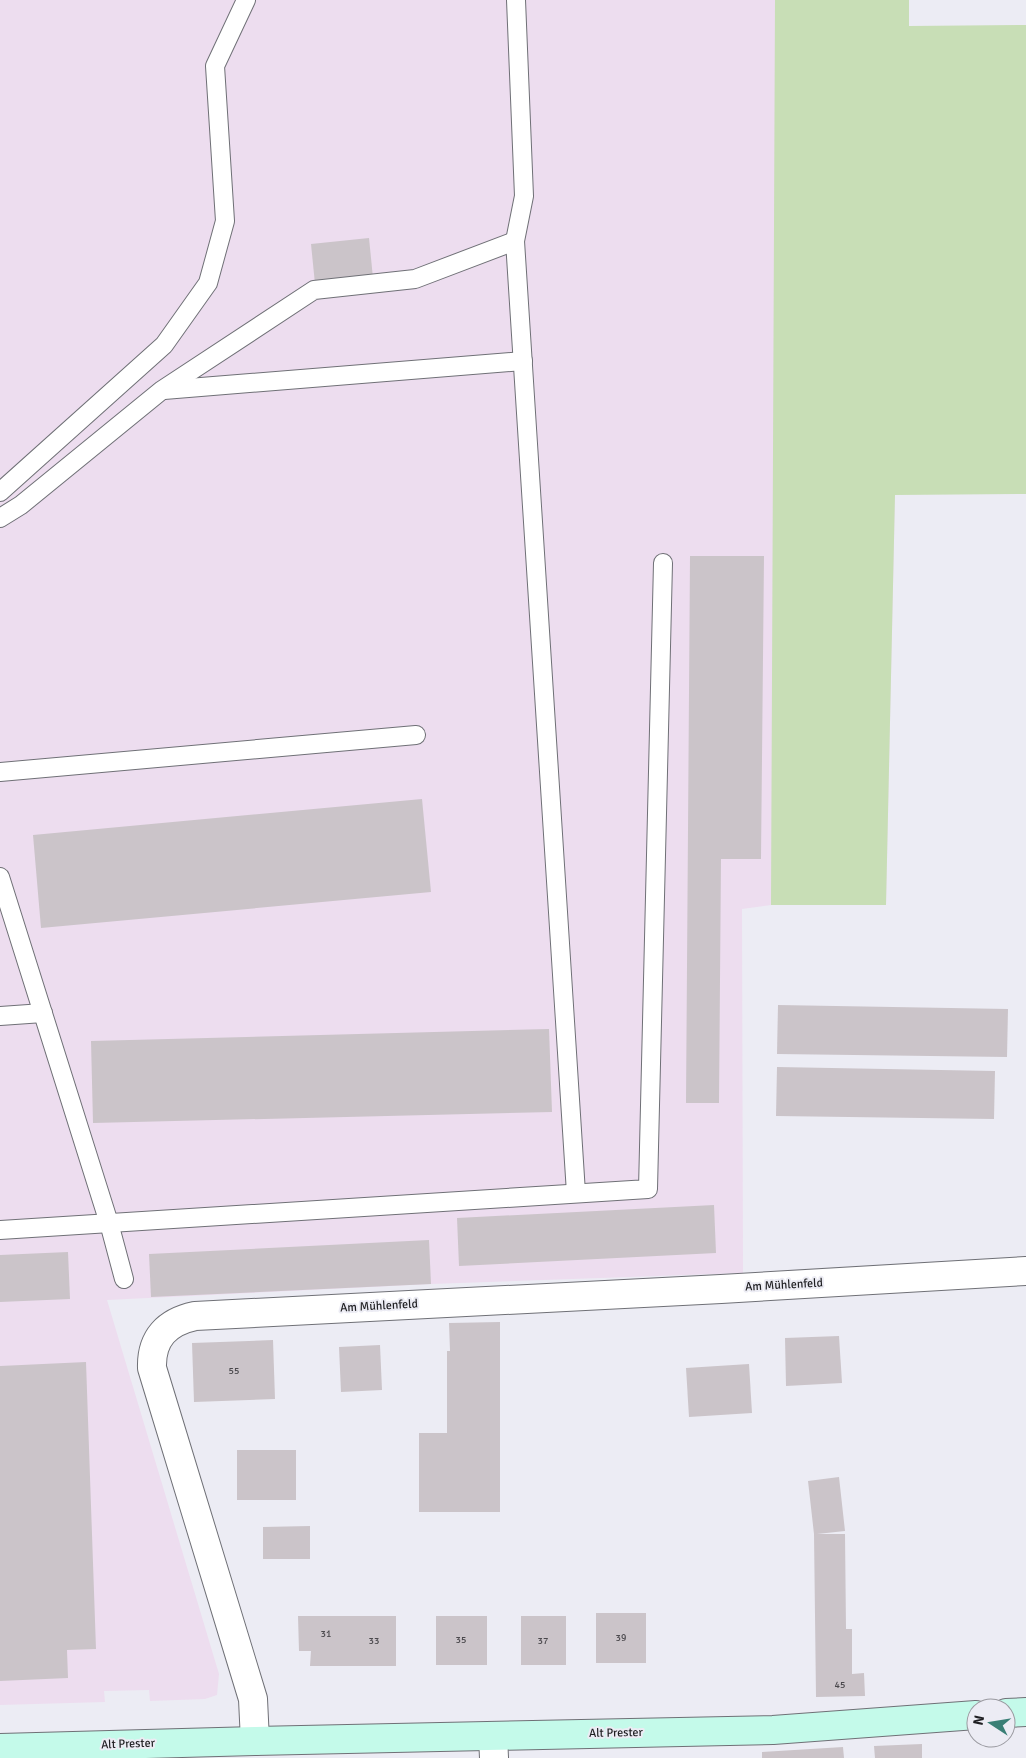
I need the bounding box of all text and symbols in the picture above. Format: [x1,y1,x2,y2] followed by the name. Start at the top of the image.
[745,1275,823,1295] street label: Am Mühlenfeld
[340,1296,418,1316] street label: Am Mühlenfeld
[229,1365,239,1377] house number: 55
[321,1628,331,1640] house number: 31
[616,1632,626,1644] house number: 39
[456,1634,466,1646] house number: 35
[369,1635,379,1647] house number: 33
[538,1635,548,1647] house number: 37
[835,1679,845,1691] house number: 45
[966,1698,1016,1748] north arrow
[969,1714,988,1727] text: N
[589,1725,644,1741] street label: Alt Prester
[101,1736,156,1752] street label: Alt Prester

